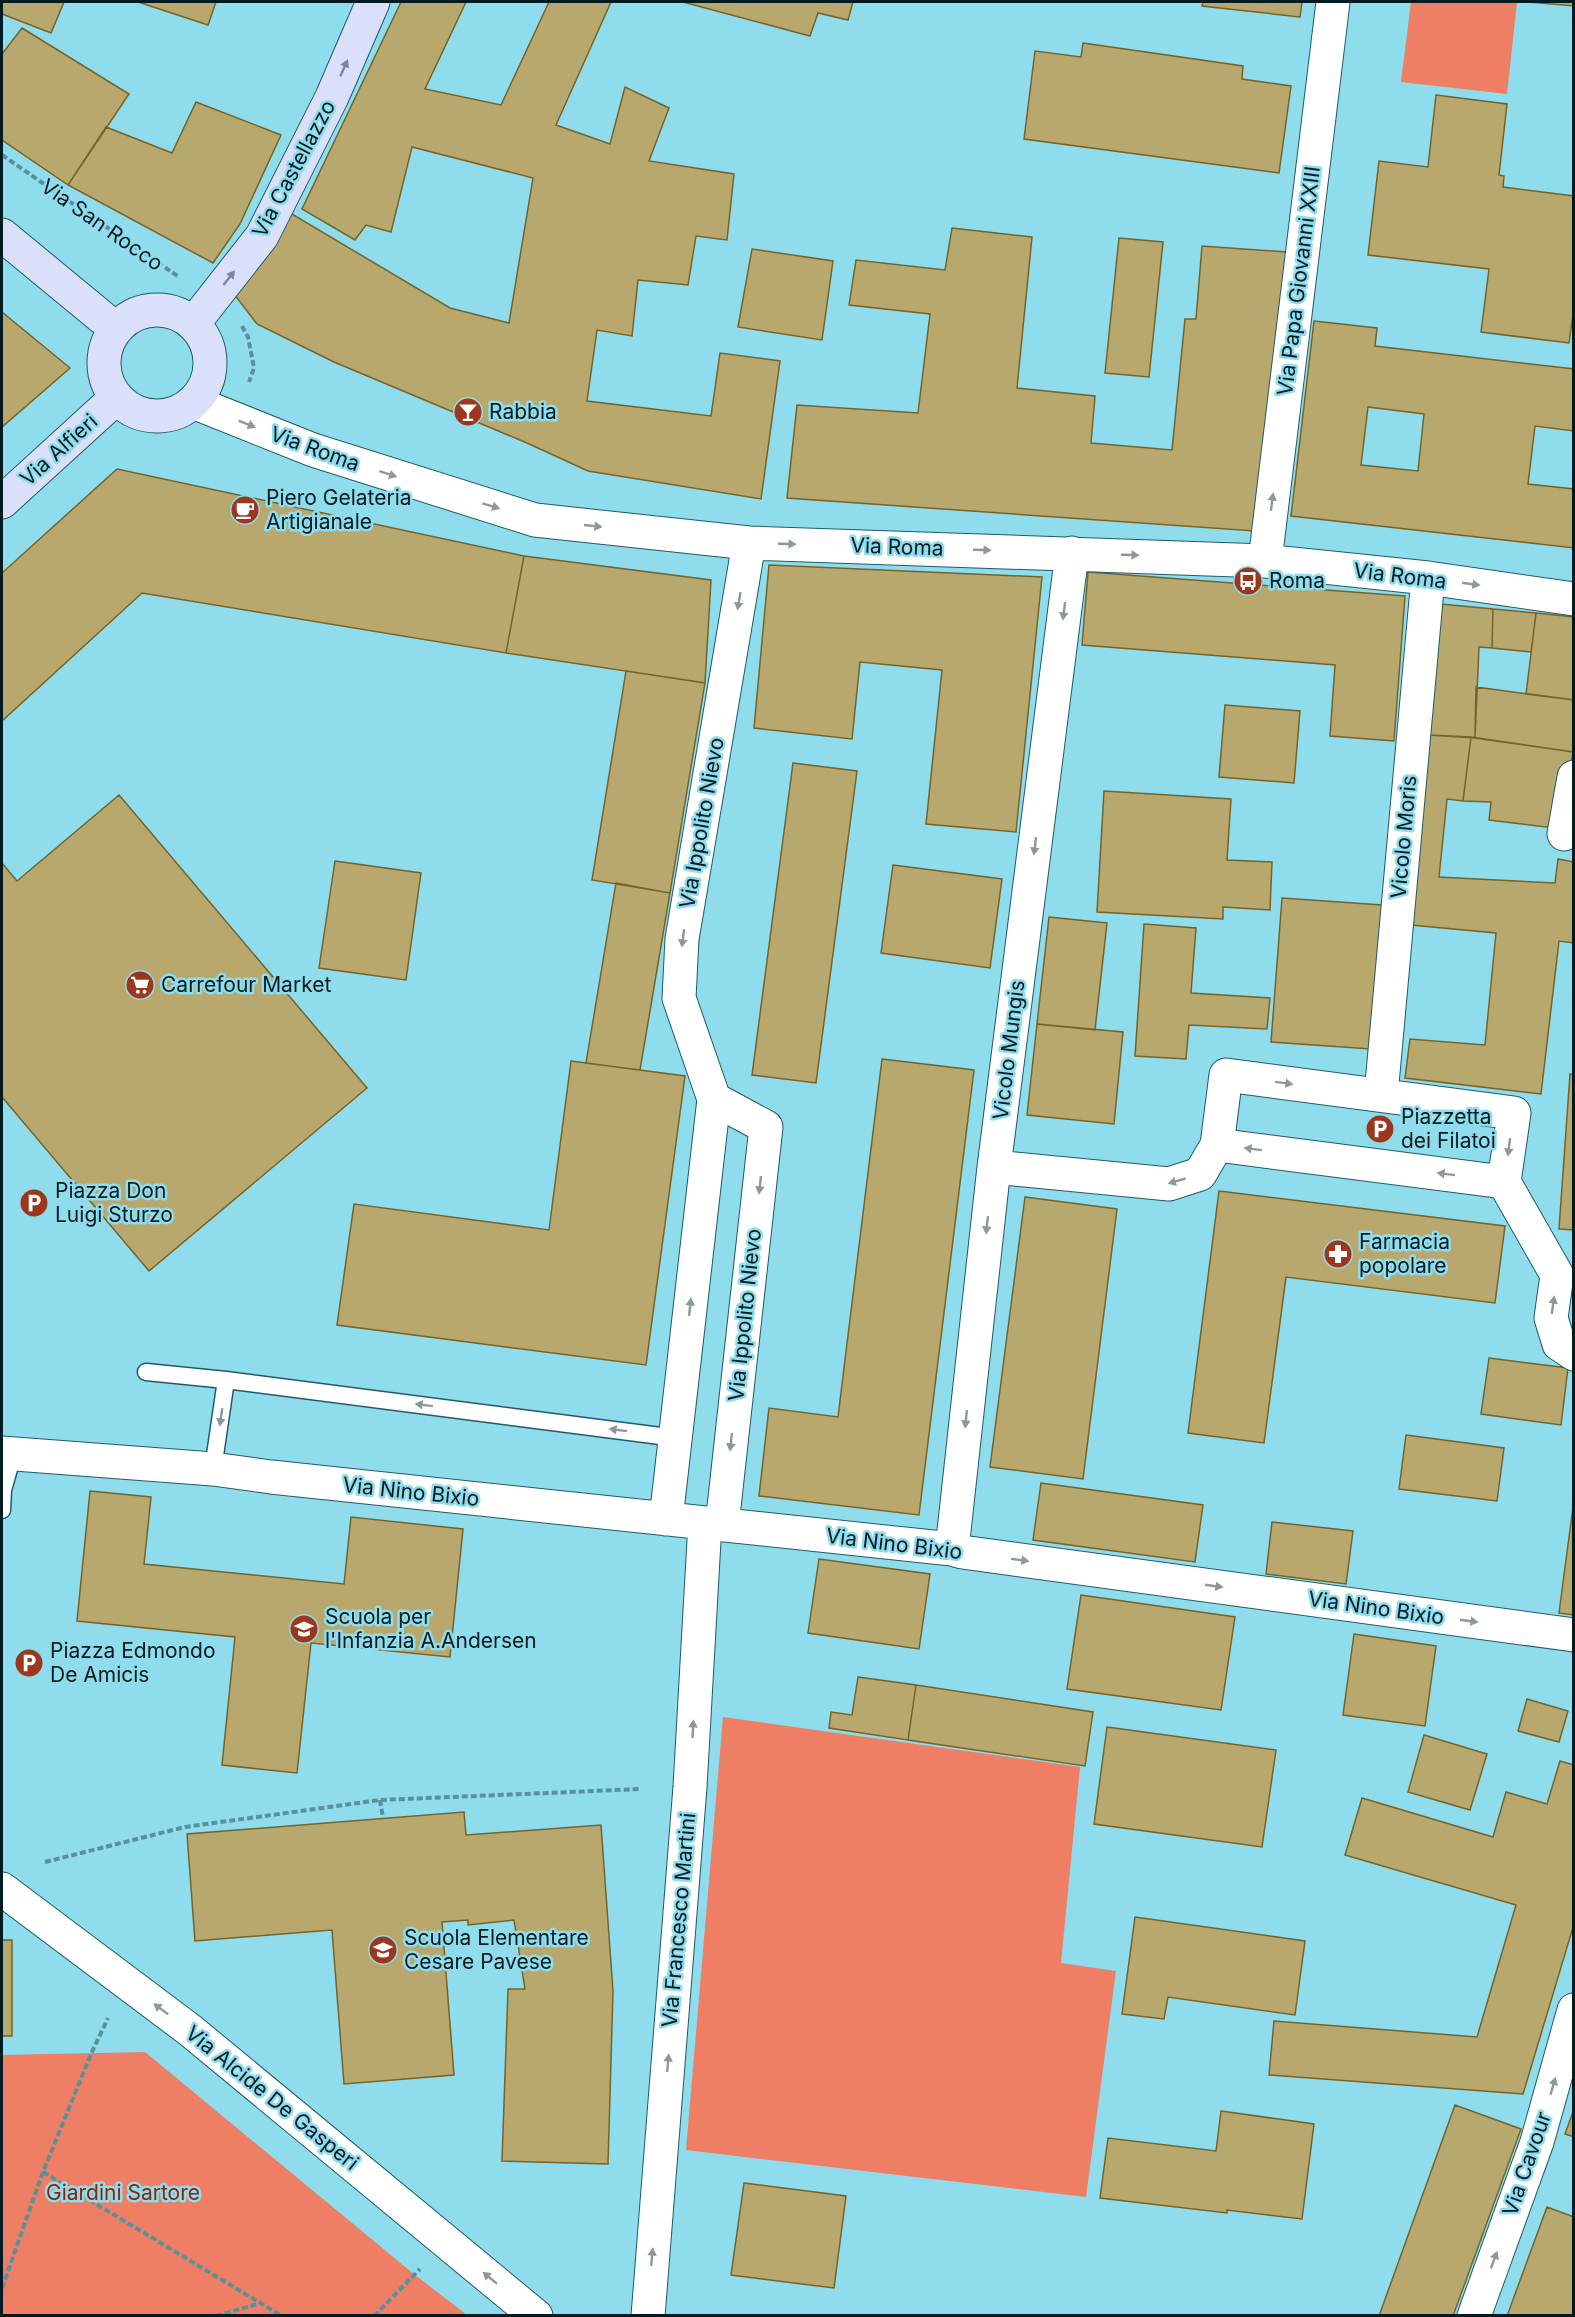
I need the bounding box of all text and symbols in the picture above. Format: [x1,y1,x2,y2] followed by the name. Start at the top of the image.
[339,59,349,77] one-way arrow
[247,96,340,242] street label: Via Castellazzo
[1272,165,1325,397] street label: Via Papa Giovanni XXIII
[36,173,168,276] street label: Via San Rocco
[222,270,235,286] one-way arrow
[452,396,484,428] bar icon: Rabbia
[489,399,557,424] place label: Rabbia
[15,408,102,491] street label: Via Alfieri
[239,419,257,429] one-way arrow
[267,421,363,476] street label: Via Roma
[379,470,397,480] one-way arrow
[266,485,412,534] place label: Piero Gelateria Artigianale
[1267,493,1277,512] one-way arrow
[229,494,261,526] cafe icon: Piero Gelateria Artigianale
[482,502,500,511] one-way arrow
[583,521,602,531] one-way arrow
[850,532,944,561] street label: Via Roma
[777,539,796,549] one-way arrow
[972,545,991,555] one-way arrow
[1121,551,1140,560] one-way arrow
[1352,557,1448,594] street label: Via Roma
[1232,565,1264,597] bus stop icon: Roma
[1269,568,1325,593] place label: Roma
[1461,580,1480,589] one-way arrow
[735,591,744,610] one-way arrow
[1060,601,1069,620] one-way arrow
[674,735,729,910] street label: Via Ippolito Nievo
[1386,774,1421,900] street label: Vicolo Moris
[1030,837,1039,856] one-way arrow
[678,928,687,947] one-way arrow
[124,969,156,1001] supermarket icon: Carrefour Market
[161,972,331,997] place label: Carrefour Market
[988,979,1029,1121] street label: Vicolo Mungis
[1275,1078,1294,1087] one-way arrow
[1401,1104,1496,1153] place label: Piazzetta dei Filatoi
[1364,1113,1396,1145] parking icon: Piazzetta dei Filatoi
[1504,1138,1514,1157] one-way arrow
[1243,1145,1262,1154] one-way arrow
[1437,1170,1456,1179] one-way arrow
[755,1176,764,1195] one-way arrow
[1168,1177,1186,1186] one-way arrow
[55,1178,173,1227] place label: Piazza Don Luigi Sturzo
[18,1187,50,1219] parking icon: Piazza Don Luigi Sturzo
[982,1216,992,1235] one-way arrow
[723,1227,766,1402] street label: Via Ippolito Nievo
[1359,1229,1450,1278] place label: Farmacia popolare
[1322,1238,1354,1270] pharmacy icon: Farmacia popolare
[1548,1295,1557,1314] one-way arrow
[686,1298,695,1317] one-way arrow
[415,1401,434,1410] one-way arrow
[216,1408,225,1427] one-way arrow
[961,1409,971,1428] one-way arrow
[608,1425,627,1434] one-way arrow
[726,1432,736,1451] one-way arrow
[342,1472,481,1511] street label: Via Nino Bixio
[825,1523,964,1564] street label: Via Nino Bixio
[1011,1555,1030,1564] one-way arrow
[1204,1581,1223,1590] one-way arrow
[1306,1586,1446,1629] street label: Via Nino Bixio
[325,1604,537,1653] place label: Scuola per l'Infanzia A.Andersen
[288,1613,320,1645] school or university icon: Scuola per l'Infanzia A.Andersen
[1460,1617,1479,1626] one-way arrow
[50,1638,216,1687] place label: Piazza Edmondo De Amicis
[13,1647,45,1679] parking icon: Piazza Edmondo De Amicis
[689,1719,698,1738] one-way arrow
[657,1812,700,2028] street label: Via Francesco Martini
[404,1925,589,1974] place label: Scuola Elementare Cesare Pavese
[367,1934,399,1966] school or university icon: Scuola Elementare Cesare Pavese
[153,2003,169,2015] one-way arrow
[181,2020,364,2175] street label: Via Alcide De Gasperi
[663,2053,673,2072] one-way arrow
[1548,2077,1558,2095] one-way arrow
[1497,2108,1556,2219] street label: Via Cavour
[46,2180,200,2205] park label: Giardini Sartore
[648,2248,657,2267] one-way arrow
[1489,2251,1499,2269] one-way arrow
[483,2273,498,2285] one-way arrow

